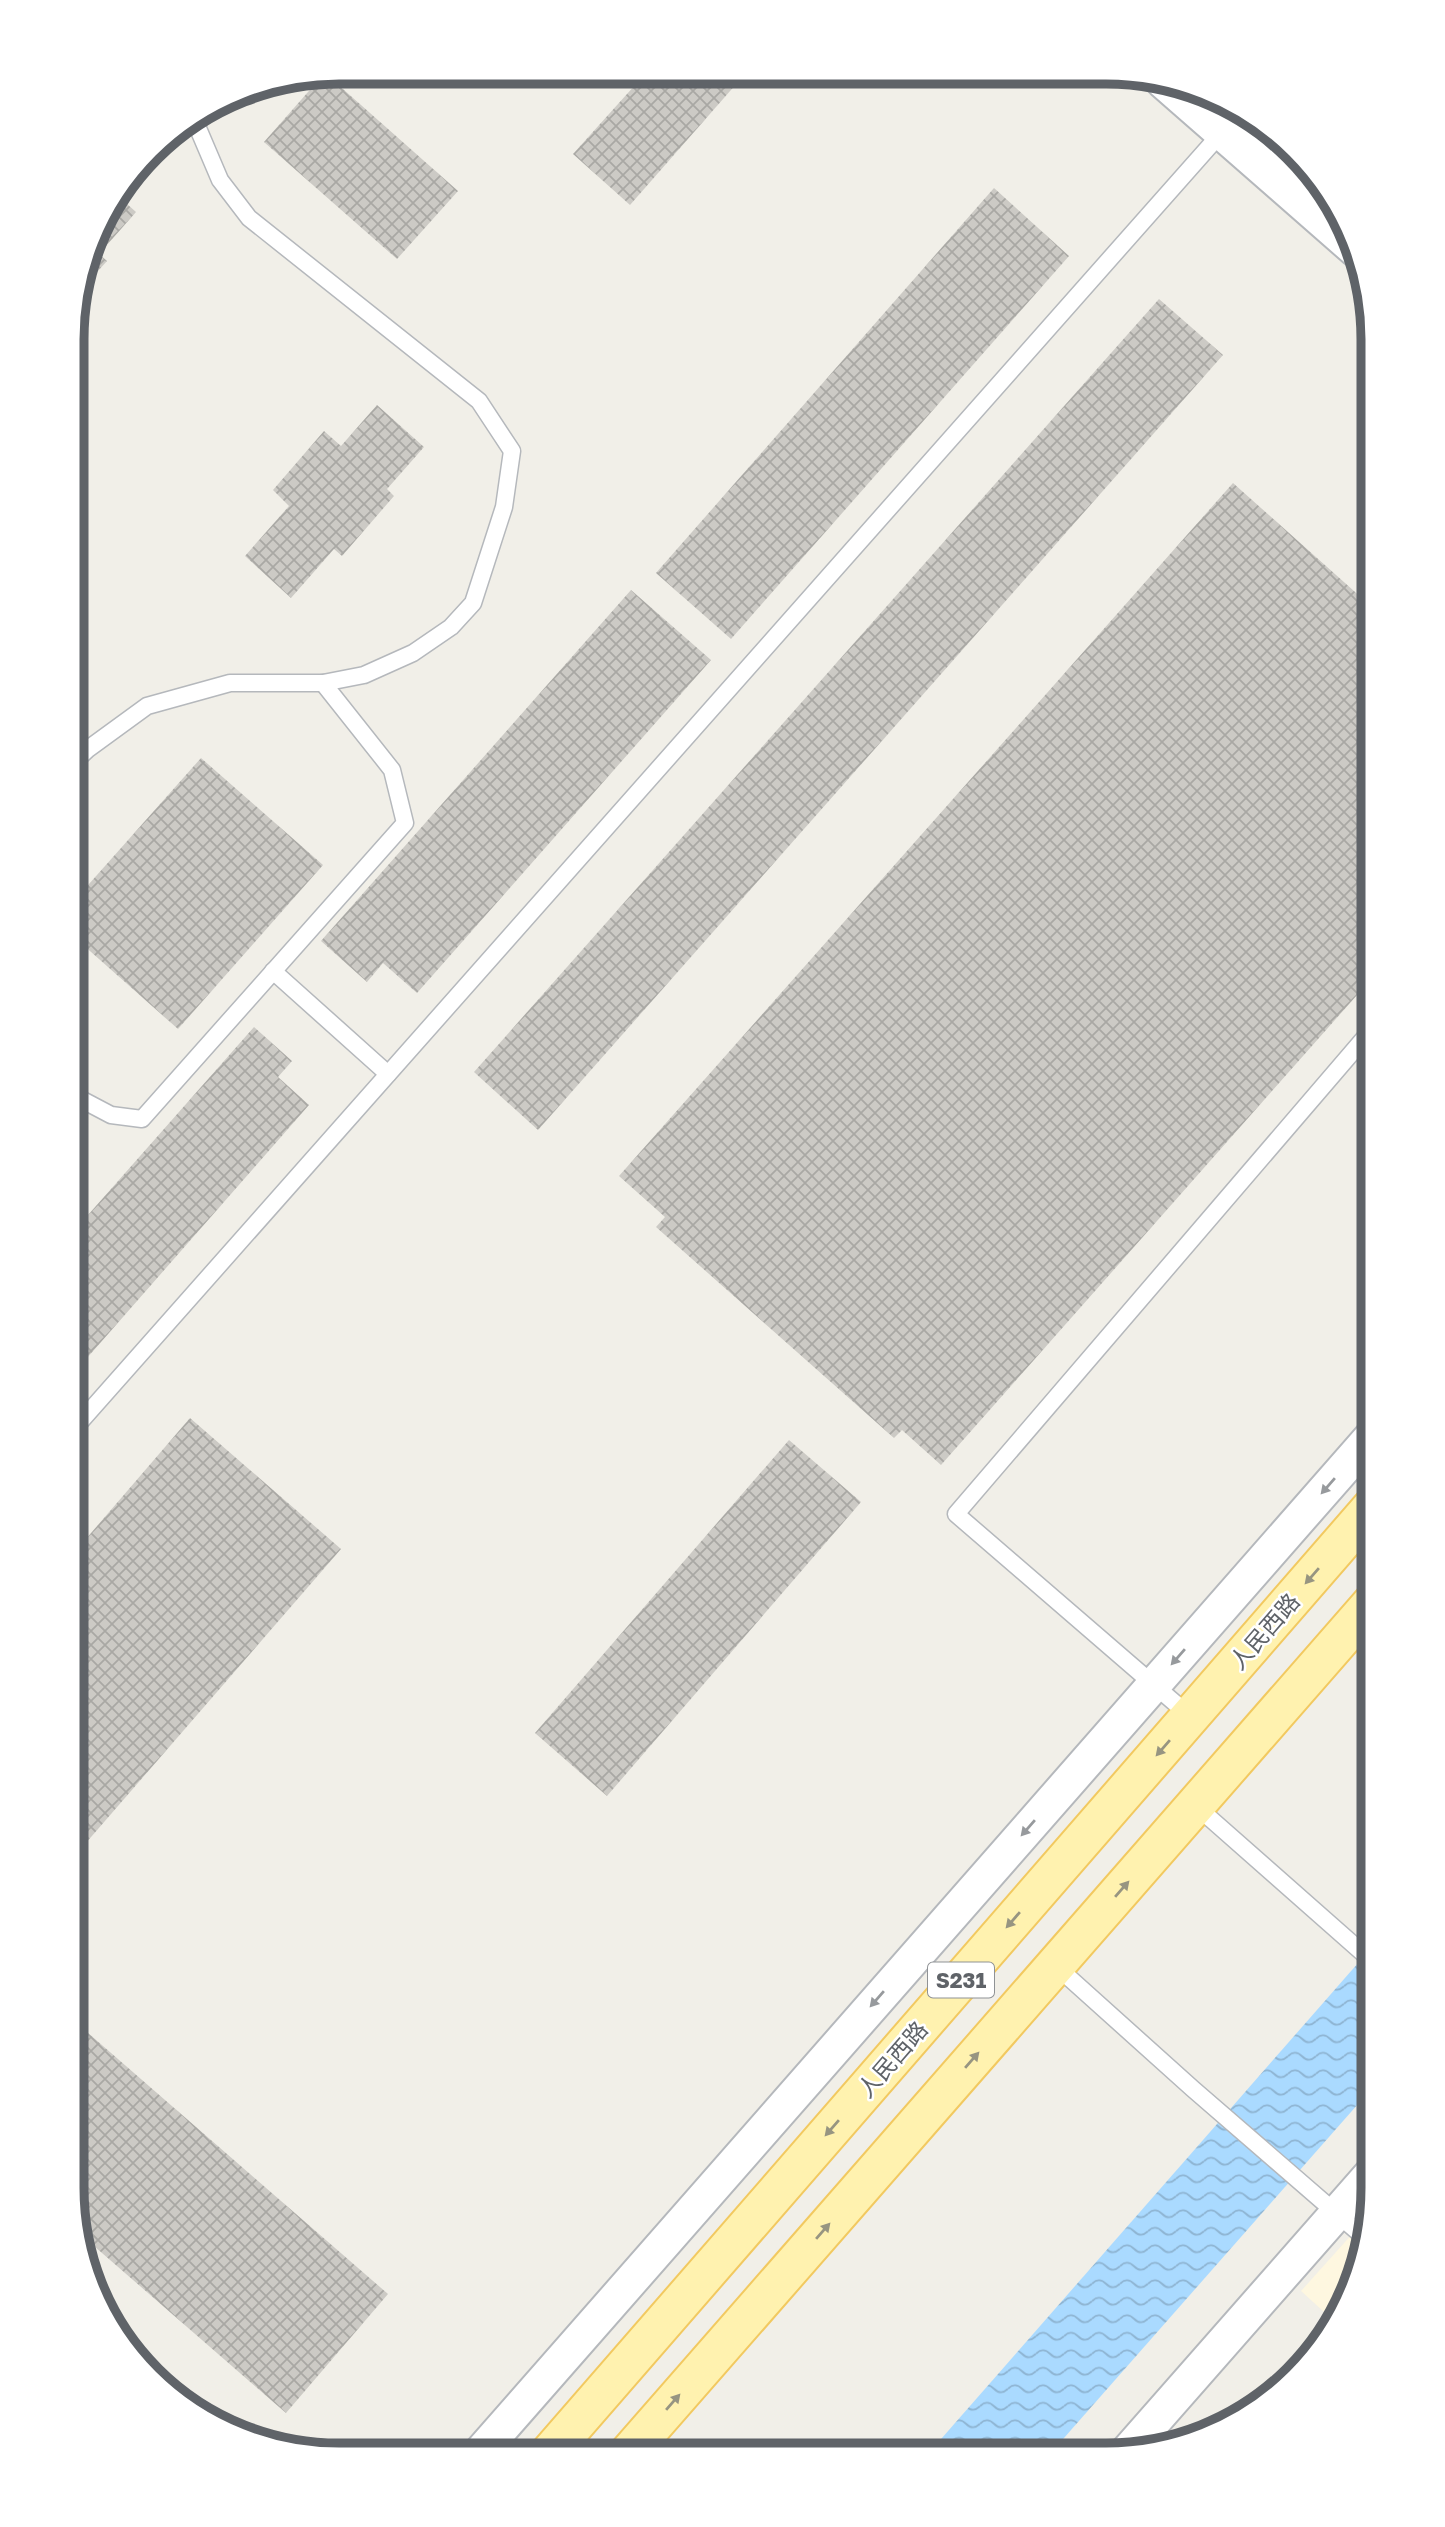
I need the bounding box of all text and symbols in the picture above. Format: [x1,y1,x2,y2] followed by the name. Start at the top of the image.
[1320,1477,1336,1495] one-way arrow
[1305,1568,1320,1585] one-way arrow
[1223,1587,1305,1675] street label: 人民西路
[1170,1648,1186,1666] one-way arrow
[1155,1739,1171,1757] one-way arrow
[1020,1819,1036,1836] one-way arrow
[1114,1880,1129,1897] one-way arrow
[1006,1911,1021,1928] one-way arrow
[928,1962,994,1997] road number: S231
[869,1990,885,2008] one-way arrow
[851,2015,933,2103] street label: 人民西路
[964,2051,979,2068] one-way arrow
[824,2119,840,2137] one-way arrow
[814,2223,830,2240] one-way arrow
[665,2394,680,2411] one-way arrow

